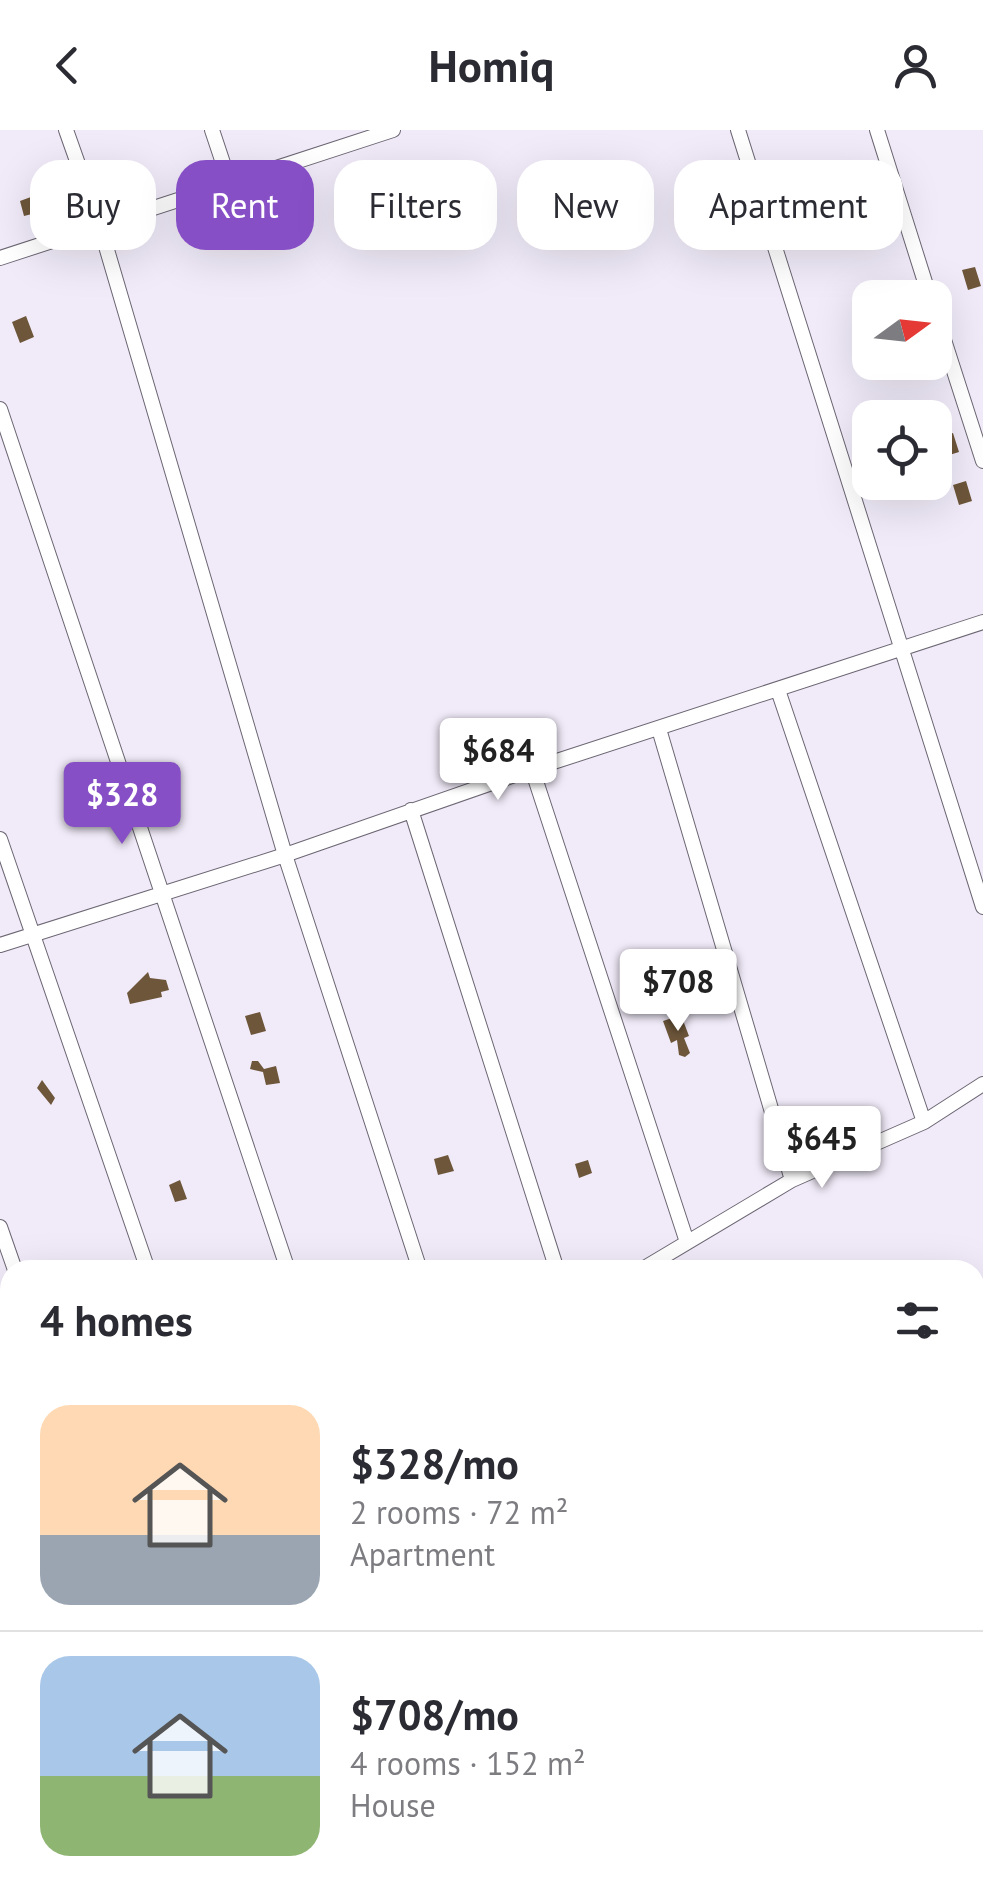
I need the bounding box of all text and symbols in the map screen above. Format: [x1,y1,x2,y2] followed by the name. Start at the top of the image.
[429,36,554,94] text: Homiq
[40,38,95,93] icon: back
[888,38,943,93] icon: person
[30,160,156,250] chip: Buy
[176,160,314,250] chip: Rent
[334,160,497,250] chip: Filters
[517,160,654,250] chip: New
[674,160,903,250] chip: Apartment
[852,280,952,380] north arrow
[852,280,952,500] map controls
[852,400,952,500] button: locate
[439,718,557,803] pin: $684
[462,729,534,771] text: $684
[63,762,181,847] pin: $328
[86,773,158,815] text: $328
[619,949,737,1034] pin: $708
[642,960,714,1002] text: $708
[763,1106,881,1191] pin: $645
[786,1117,858,1159] text: $645
[40,1293,193,1348] text: 4 homes
[890,1293,945,1348] icon: filters
[350,1436,519,1491] text: $328/mo
[120,1445,240,1565] icon: home
[350,1491,568,1533] text: 2 rooms · 72 m²
[350,1533,495,1575] text: Apartment
[350,1687,519,1742] text: $708/mo
[120,1696,240,1816] icon: home
[350,1742,586,1784] text: 4 rooms · 152 m²
[350,1784,436,1826] text: House

